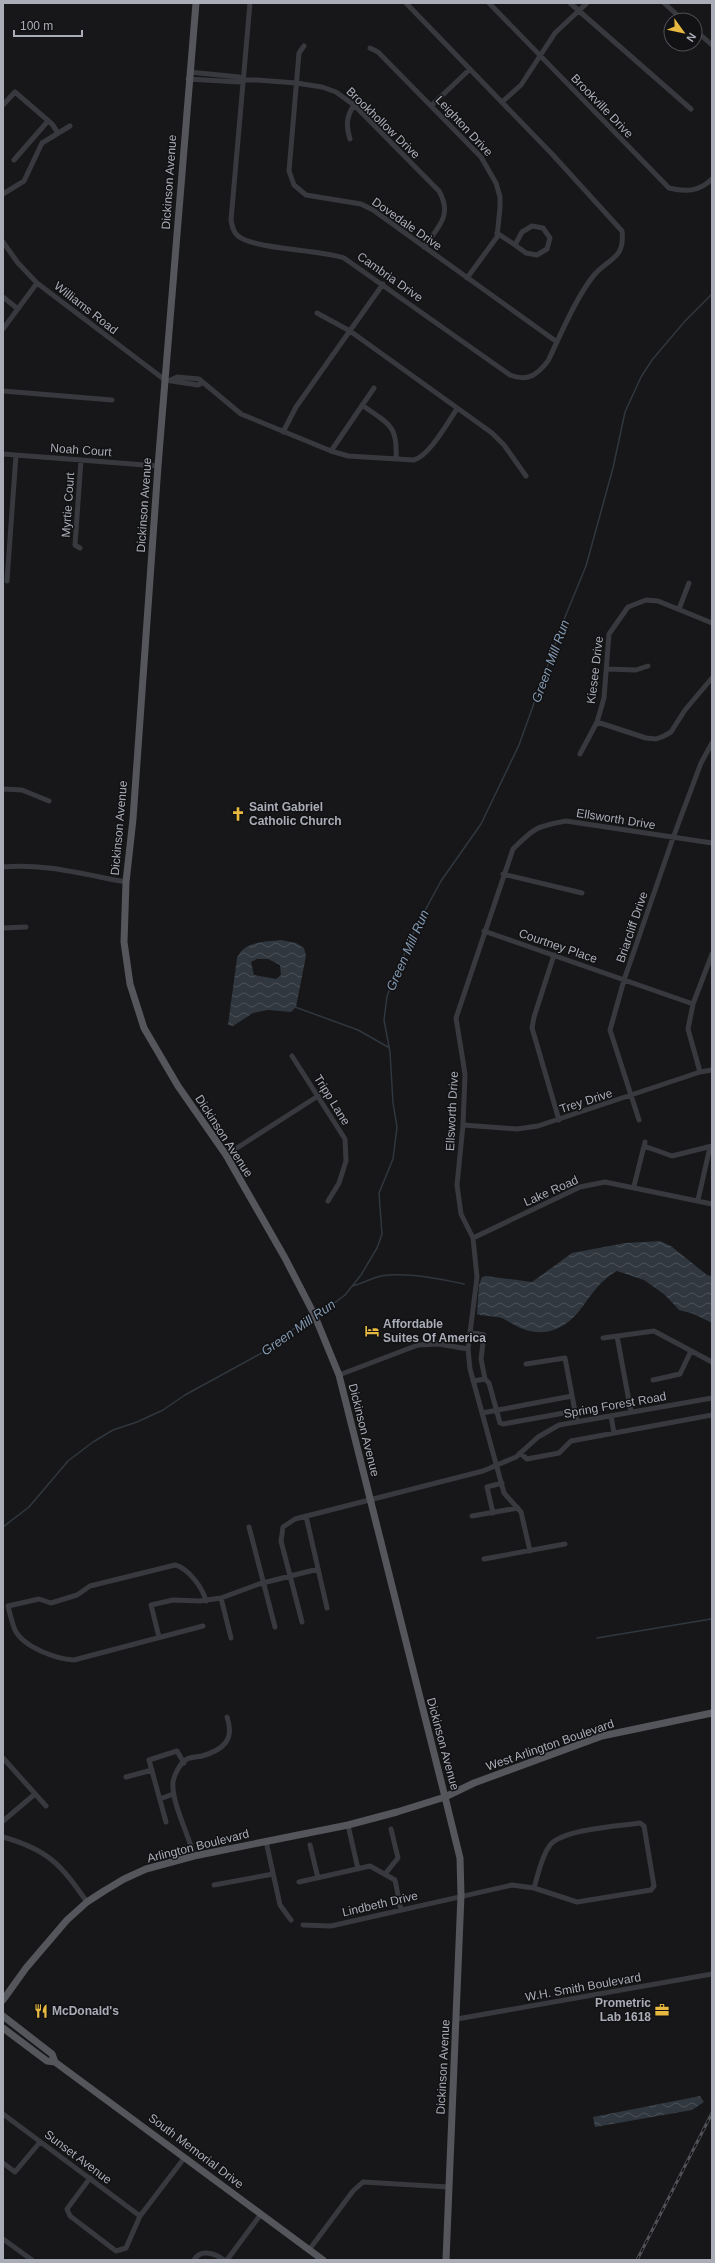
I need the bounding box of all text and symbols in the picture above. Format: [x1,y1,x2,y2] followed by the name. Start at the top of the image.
[14,12,82,38] scale bar
[663,12,703,52] north arrow
[20,19,53,33] text: 100 m
[684,31,699,44] text: N
[568,71,636,141] street label: Brookville Drive
[343,84,423,162] street label: Brookhollow Drive
[432,93,496,159] street label: Leighton Drive
[159,134,179,230] street label: Dickinson Avenue
[369,195,445,253] street label: Dovedale Drive
[355,249,426,305] street label: Cambria Drive
[51,279,121,337] street label: Williams Road
[50,441,113,459] street label: Noah Court
[134,457,154,553] street label: Dickinson Avenue
[59,471,77,538] street label: Myrtie Court
[529,618,572,704] water label: Green Mill Run
[584,635,606,705] street label: Kiesee Drive
[108,780,130,876] street label: Dickinson Avenue
[249,800,342,828] place label: Saint Gabriel Catholic Church
[230,806,246,822] church icon: Saint Gabriel Catholic Church
[575,806,657,832] street label: Ellsworth Drive
[613,889,651,964] street label: Briarcliff Drive
[383,908,432,993] water label: Green Mill Run
[517,926,599,966] street label: Courtney Place
[443,1070,461,1151] street label: Ellsworth Drive
[311,1072,353,1128] street label: Tripp Lane
[558,1086,615,1116] street label: Trey Drive
[192,1092,256,1180] street label: Dickinson Avenue
[522,1173,580,1209] street label: Lake Road
[258,1296,338,1358] water label: Green Mill Run
[383,1317,486,1345] place label: Affordable Suites Of America
[364,1323,380,1339] hotel icon: Affordable Suites Of America
[346,1382,382,1478] street label: Dickinson Avenue
[563,1389,667,1421] street label: Spring Forest Road
[424,1696,462,1792] street label: Dickinson Avenue
[484,1716,616,1774] street label: West Arlington Boulevard
[145,1827,251,1865] street label: Arlington Boulevard
[341,1888,420,1920] street label: Lindbeth Drive
[524,1970,642,2004] street label: W.H. Smith Boulevard
[595,1996,651,2024] place label: Prometric Lab 1618
[654,2002,670,2018] office icon: Prometric Lab 1618
[33,2003,49,2019] restaurant icon: McDonald's
[52,2004,119,2018] place label: McDonald's
[434,2019,452,2115] street label: Dickinson Avenue
[146,2111,247,2192] street label: South Memorial Drive
[42,2127,115,2187] street label: Sunset Avenue

